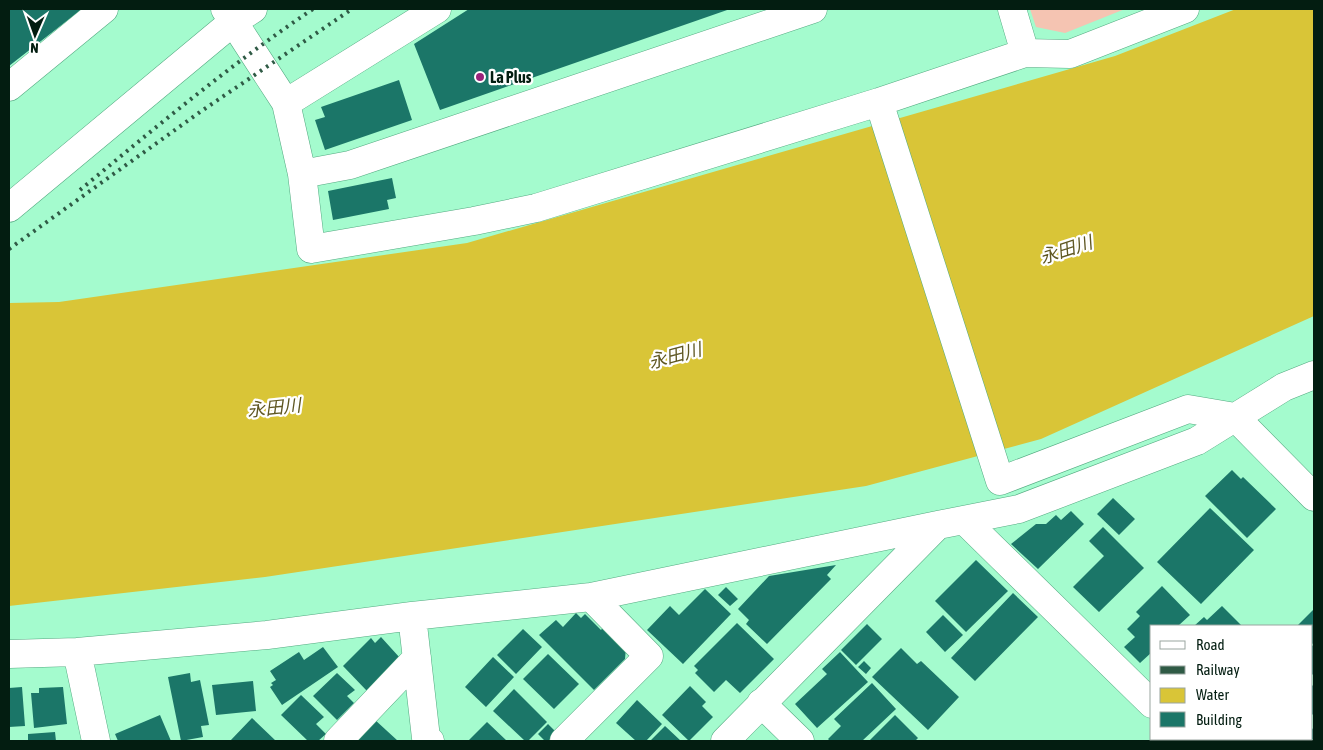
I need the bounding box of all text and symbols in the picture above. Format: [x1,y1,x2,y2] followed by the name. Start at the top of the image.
[10,10,60,60] north arrow
[30,40,39,56] text: N
[490,68,532,86] place label: La Plus
[474,71,486,83] marker: La Plus
[1037,231,1097,268] water label: 永田川
[646,338,706,373] water label: 永田川
[246,394,304,421] water label: 永田川
[1150,625,1313,740] legend
[1196,636,1225,653] text: Road
[1196,661,1240,678] text: Railway
[1196,686,1229,703] text: Water
[1196,711,1242,728] text: Building

